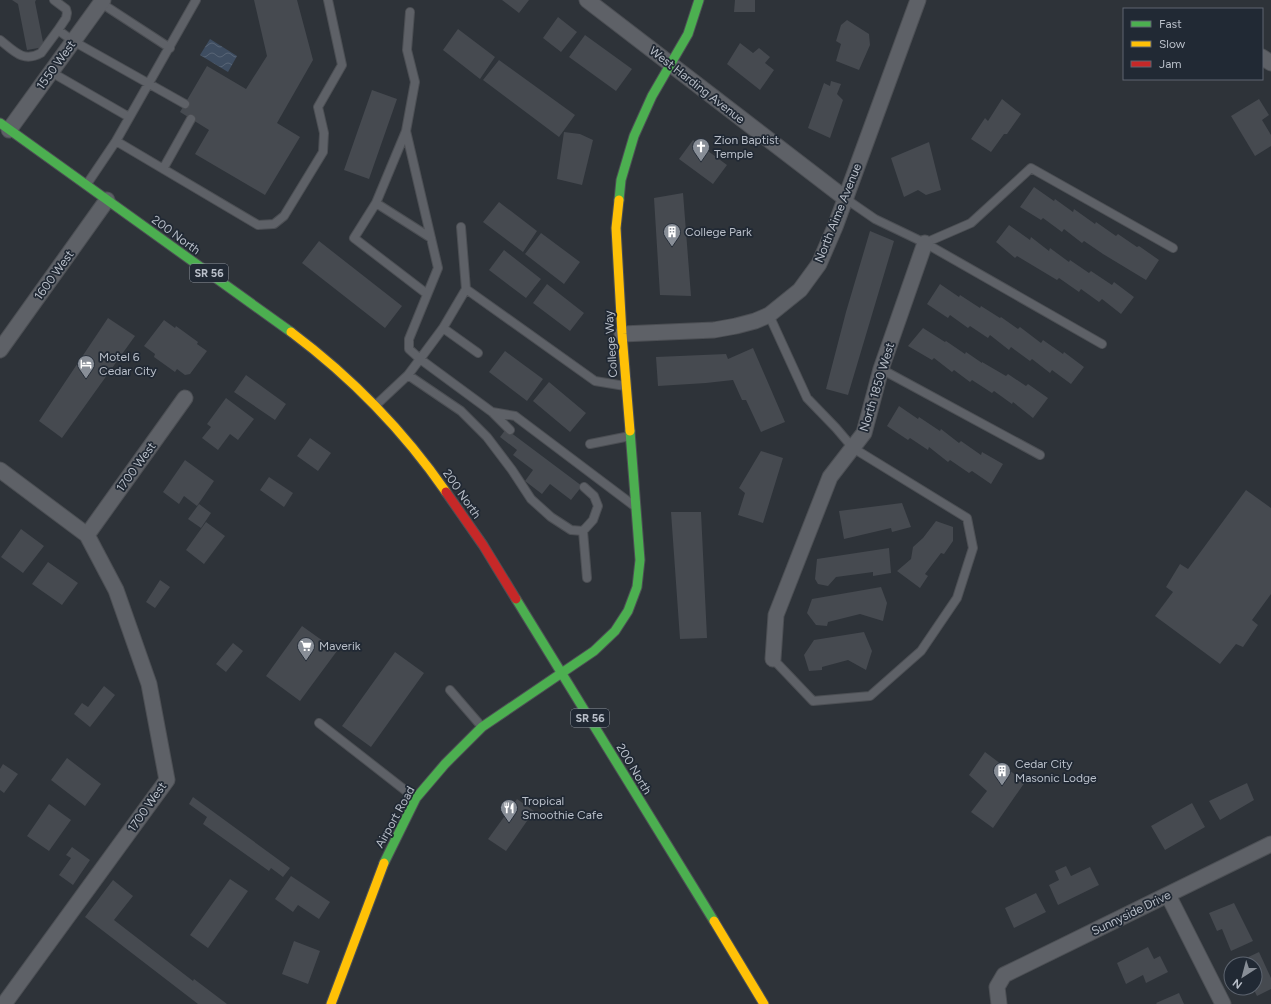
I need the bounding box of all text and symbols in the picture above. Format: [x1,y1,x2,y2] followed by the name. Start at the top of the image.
[1123,8,1263,80] legend
[1159,17,1182,31] text: Fast
[34,37,79,92] street label: 1550 West
[1159,37,1186,51] text: Slow
[647,43,748,127] street label: West Harding Avenue
[1159,57,1182,71] text: Jam
[714,133,780,161] place label: Zion Baptist Temple
[691,137,711,162] church icon: Zion Baptist Temple
[812,161,864,265] street label: North Aime Avenue
[149,213,203,257] street label: 200 North
[662,222,682,247] building icon: College Park
[685,225,752,239] place label: College Park
[31,247,77,303] street label: 1600 West
[190,264,228,282] road number: SR 56
[602,309,620,378] street label: College Way
[857,340,897,433] street label: North 1850 West
[99,350,157,378] place label: Motel 6 Cedar City
[76,354,96,379] hotel icon: Motel 6 Cedar City
[113,439,159,494] street label: 1700 West
[440,467,484,521] street label: 200 North
[296,636,316,661] supermarket icon: Maverik
[319,639,361,653] place label: Maverik
[571,709,609,727] road number: SR 56
[613,741,655,797] street label: 200 North
[1015,757,1097,785] place label: Cedar City Masonic Lodge
[992,761,1012,786] building icon: Cedar City Masonic Lodge
[125,779,169,835] street label: 1700 West
[372,784,418,850] street label: Airport Road
[522,794,603,822] place label: Tropical Smoothie Cafe
[499,798,519,823] restaurant icon: Tropical Smoothie Cafe
[1089,888,1173,938] street label: Sunnyside Drive
[1223,956,1263,996] north arrow
[1230,976,1245,991] text: N

